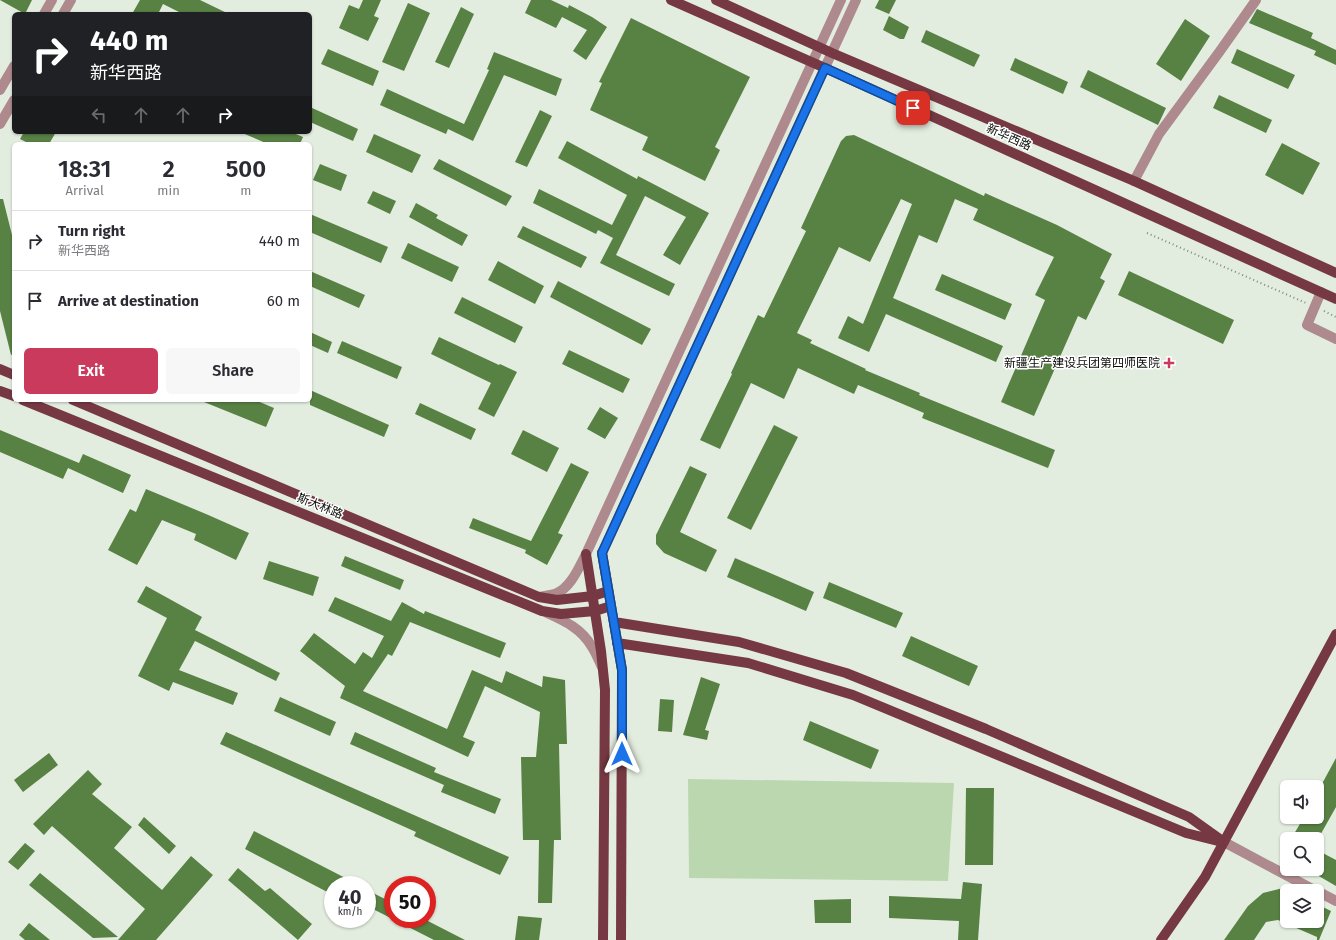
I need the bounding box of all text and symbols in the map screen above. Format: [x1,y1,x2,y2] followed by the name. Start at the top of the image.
[90,24,168,57] text: 440 m
[24,28,76,80] icon: right
[90,62,162,84] text: 新华西路
[896,91,930,125] pin
[902,97,924,119] icon: arrive
[88,104,110,126] icon: left
[130,104,152,126] icon: ahead
[172,104,194,126] icon: ahead
[214,104,236,126] icon: right
[984,121,1034,153] street label: 新华西路
[58,155,111,183] text: 18:31
[162,155,175,183] text: 2
[226,155,266,183] text: 500
[66,183,104,198] text: Arrival
[157,183,180,198] text: min
[240,183,251,198] text: m
[58,222,125,240] text: Turn right
[24,230,46,252] icon: right
[259,232,300,250] text: 440 m
[58,243,110,258] text: 新华西路
[24,290,46,312] icon: arrive
[58,292,199,310] text: Arrive at destination
[267,292,300,310] text: 60 m
[24,348,158,394] button: Exit
[166,348,300,394] button: Share
[1004,356,1160,370] place label: 新疆生产建设兵团第四师医院
[1163,357,1175,369] marker: 新疆生产建设兵团第四师医院
[295,491,345,521] street label: 斯大林路
[601,733,643,775] position arrow
[1280,780,1324,928] map controls
[1280,780,1324,824] button: sound
[1280,832,1324,876] button: search
[384,876,436,928] speed limit sign: 50
[1280,884,1324,928] button: layers
[339,885,362,909] text: 40
[338,906,362,918] text: km/h

